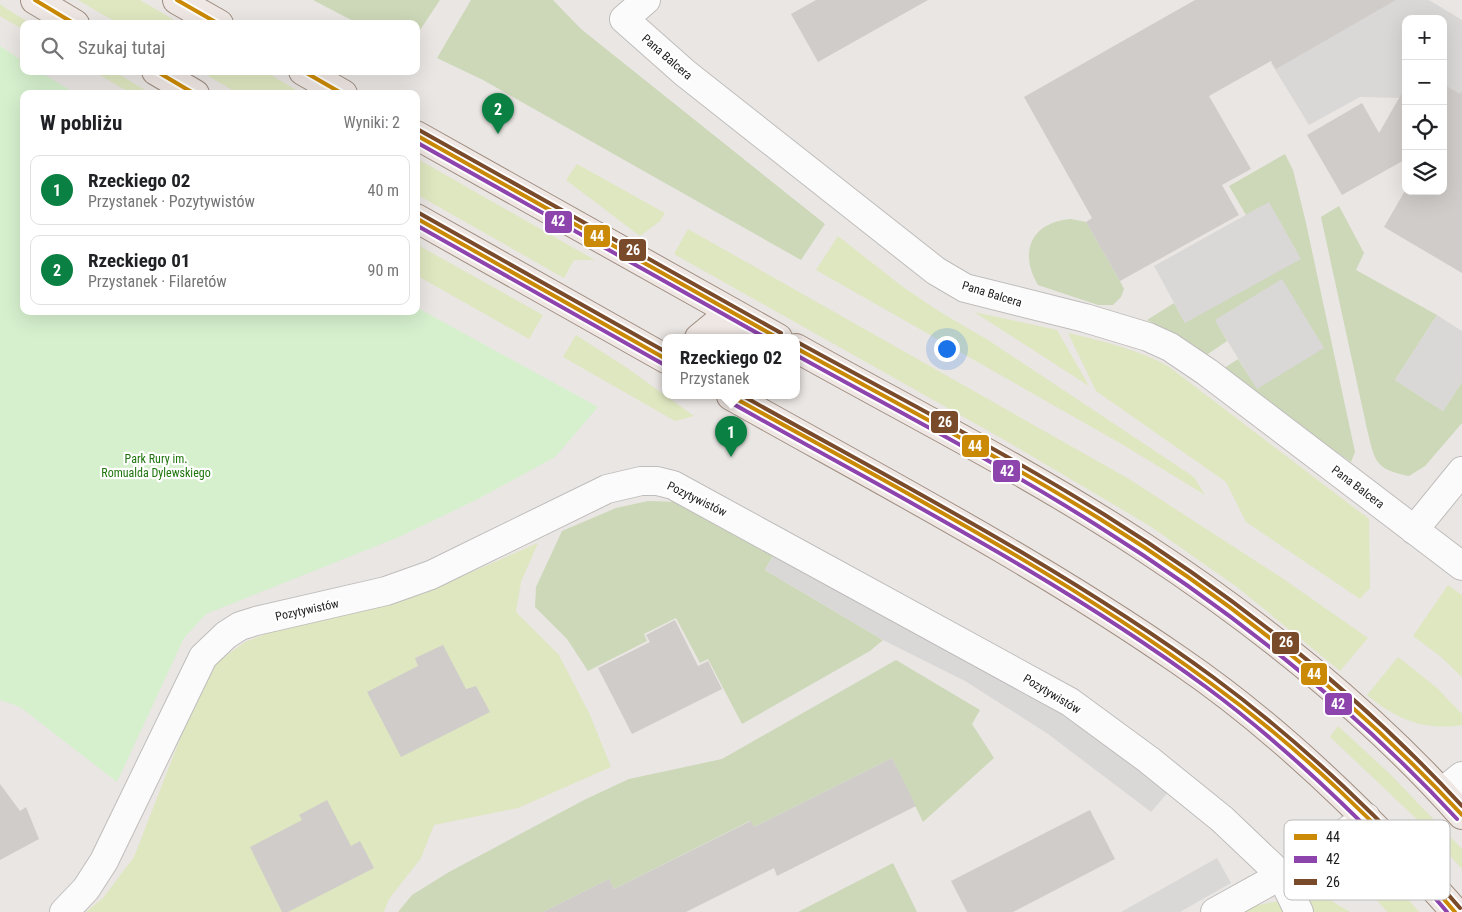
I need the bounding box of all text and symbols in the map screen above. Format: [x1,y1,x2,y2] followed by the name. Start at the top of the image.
[1402,15,1447,195] map controls
[1402,15,1447,60] button: +
[20,20,420,75] search box
[639,31,695,83] street label: Pana Balcera
[38,34,66,62] icon: search
[78,36,165,59] text: Szukaj tutaj
[1402,60,1447,105] button: −
[482,93,514,134] pin: 2
[1402,105,1447,150] button: locate
[40,111,122,135] text: W pobliżu
[344,113,400,132] text: Wyniki: 2
[1402,150,1447,195] button: layers
[88,169,190,192] text: Rzeckiego 02
[53,181,61,200] text: 1
[367,181,399,200] text: 40 m
[88,192,255,211] text: Przystanek · Pozytywistów
[544,210,573,234] line badge: 42
[551,213,565,229] text: 42
[583,224,611,248] line badge: 44
[590,228,604,244] text: 44
[618,238,647,262] line badge: 26
[626,242,640,258] text: 26
[88,249,190,272] text: Rzeckiego 01
[53,261,61,280] text: 2
[367,261,399,280] text: 90 m
[88,272,227,291] text: Przystanek · Filaretów
[960,278,1024,310] street label: Pana Balcera
[662,334,800,399] popup
[934,336,960,362] your location
[680,346,782,369] text: Rzeckiego 02
[680,369,749,388] text: Przystanek
[930,410,959,434] line badge: 26
[938,414,952,430] text: 26
[715,416,747,457] pin: 1
[961,434,990,458] line badge: 44
[968,438,982,454] text: 44
[101,452,211,480] park label: Park Rury im. Romualda Dylewskiego
[992,459,1021,483] line badge: 42
[1000,463,1014,479] text: 42
[1329,463,1387,511] street label: Pana Balcera
[665,479,729,520] street label: Pozytywistów
[274,596,340,624] street label: Pozytywistów
[1271,631,1300,655] line badge: 26
[1279,634,1293,650] text: 26
[1300,662,1328,686] line badge: 44
[1307,666,1321,682] text: 44
[1021,671,1083,717] street label: Pozytywistów
[1324,692,1353,716] line badge: 42
[1331,696,1345,712] text: 42
[1284,820,1450,900] legend
[1326,829,1340,845] text: 44
[1326,851,1340,867] text: 42
[1326,874,1340,890] text: 26

